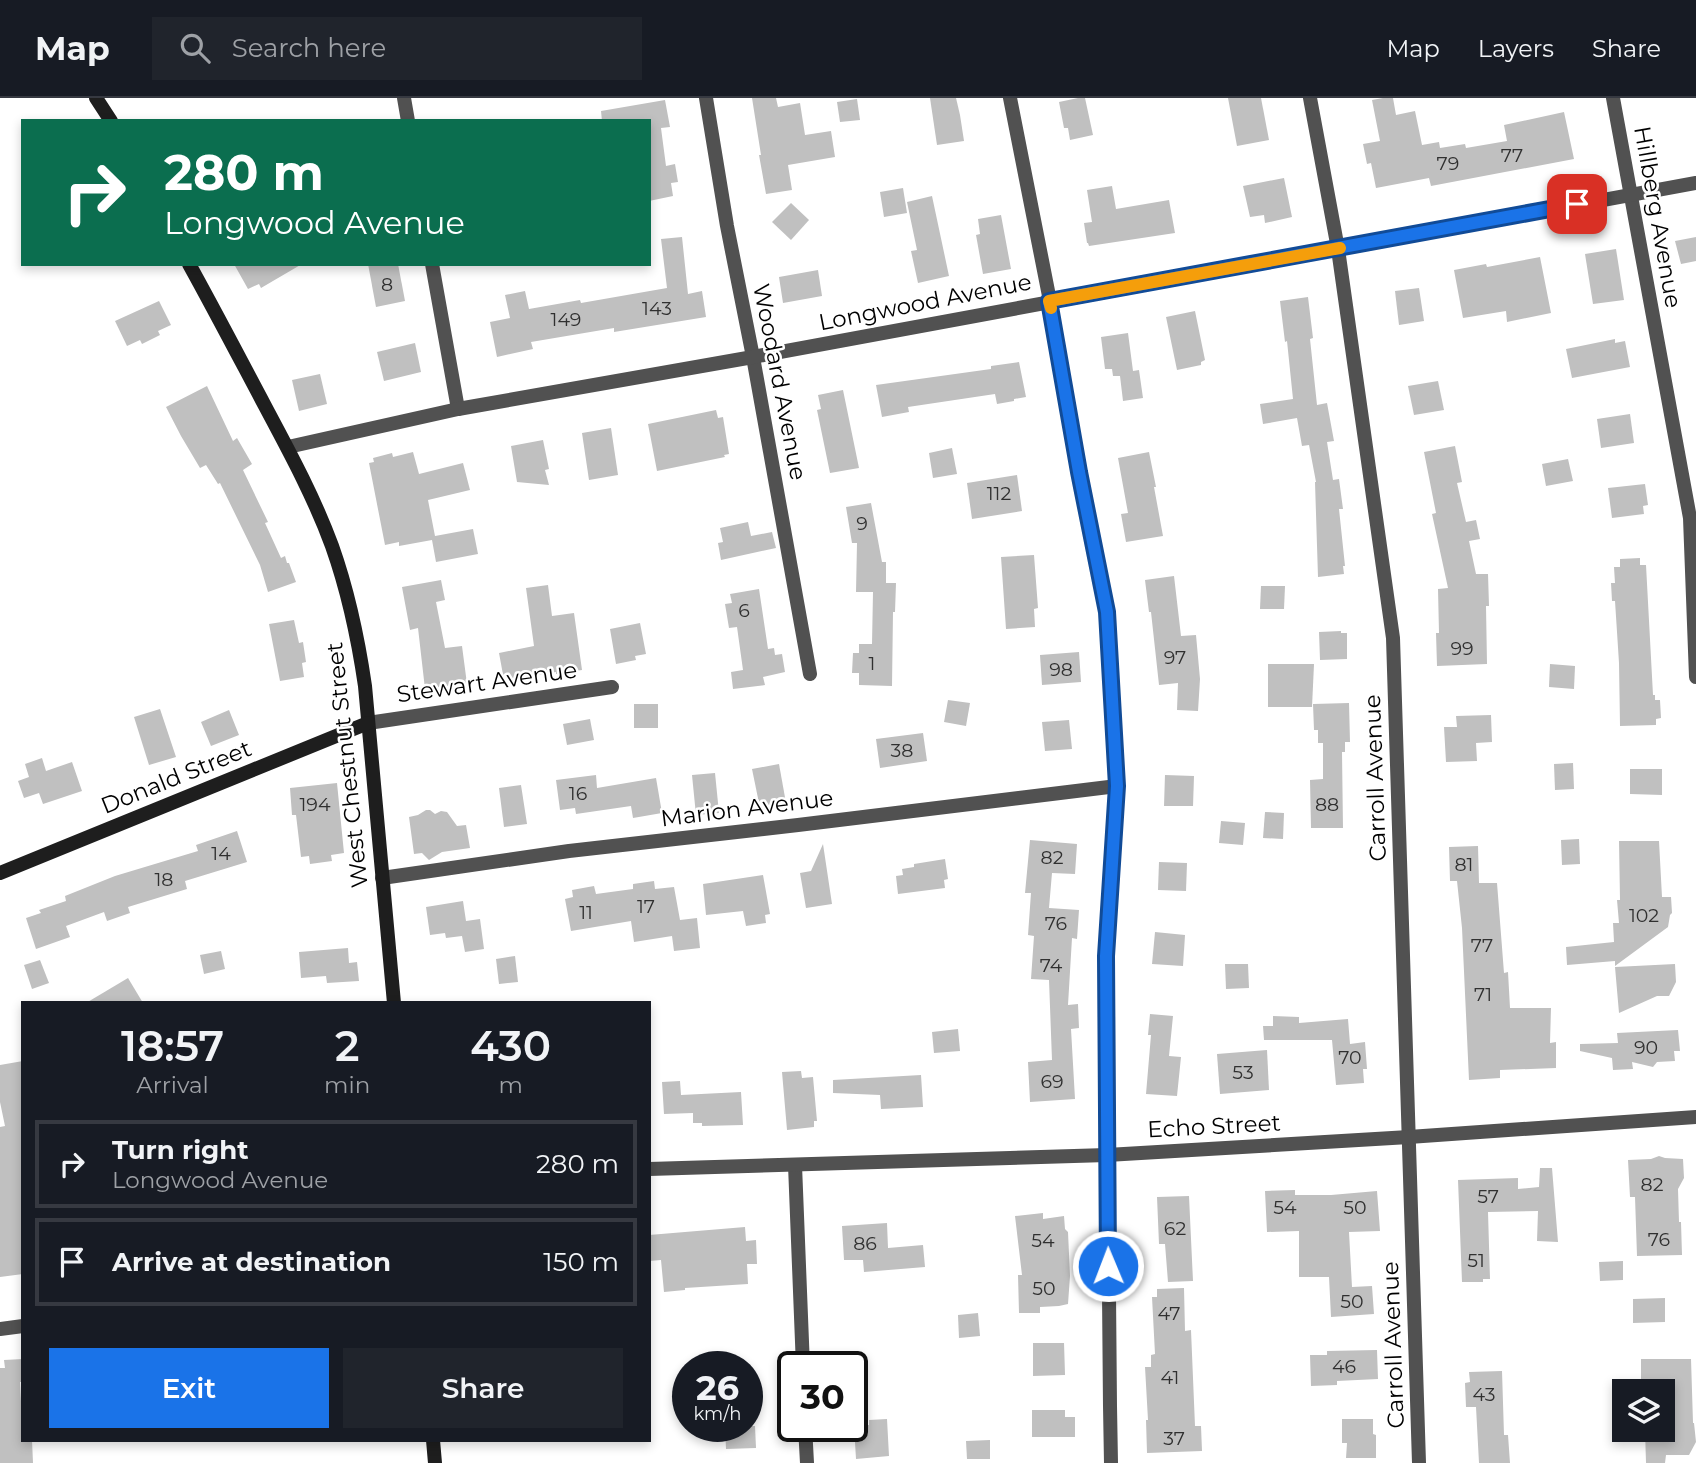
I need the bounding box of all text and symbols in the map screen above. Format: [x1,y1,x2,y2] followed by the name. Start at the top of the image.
[152,17,642,80] search box
[35,28,110,68] text: Map
[176,29,214,67] icon: search
[232,32,386,64] text: Search here
[1386,34,1440,63] text: Map
[1478,34,1554,63] text: Layers
[1592,34,1661,63] text: Share
[1628,124,1688,310] street label: Hillberg Avenue
[164,143,324,202] text: 280 m
[1501,144,1523,167] house number: 77
[49,147,140,238] icon: right
[1437,152,1459,175] house number: 79
[1547,174,1607,234] pin
[1558,185,1596,223] icon: arrive
[164,203,465,242] text: Longwood Avenue
[816,268,1034,336] street label: Longwood Avenue
[381,273,393,296] house number: 8
[747,281,813,483] street label: Woodard Avenue
[642,297,672,320] house number: 143
[551,308,581,331] house number: 149
[987,482,1011,505] house number: 112
[856,512,868,535] house number: 9
[738,599,750,622] house number: 6
[1450,637,1474,660] house number: 99
[320,641,374,889] street label: West Chestnut Street
[1164,646,1186,669] house number: 97
[869,652,875,675] house number: 1
[395,655,579,709] street label: Stewart Avenue
[1049,658,1073,681] house number: 98
[1358,694,1392,862] street label: Carroll Avenue
[97,734,255,820] street label: Donald Street
[891,739,913,762] house number: 38
[569,782,587,805] house number: 16
[659,784,835,832] street label: Marion Avenue
[300,793,331,816] house number: 194
[1315,793,1339,816] house number: 88
[211,842,231,865] house number: 14
[1041,846,1064,869] house number: 82
[1455,853,1473,876] house number: 81
[155,868,173,891] house number: 18
[637,895,655,918] house number: 17
[579,901,593,924] house number: 11
[1629,904,1659,927] house number: 102
[1045,912,1067,935] house number: 76
[1471,934,1493,957] house number: 77
[1040,954,1063,977] house number: 74
[1474,983,1492,1006] house number: 71
[121,1020,224,1072] text: 18:57
[335,1020,359,1072] text: 2
[470,1020,551,1072] text: 430
[1634,1036,1658,1059] house number: 90
[1338,1046,1362,1069] house number: 70
[1232,1061,1254,1084] house number: 53
[1040,1070,1064,1093] house number: 69
[136,1071,209,1099] text: Arrival
[324,1071,370,1099] text: min
[498,1071,523,1099] text: m
[1147,1109,1281,1143] street label: Echo Street
[112,1134,248,1166] text: Turn right
[53,1145,91,1183] icon: right
[536,1148,619,1180] text: 280 m
[112,1166,328,1194] text: Longwood Avenue
[1641,1173,1664,1196] house number: 82
[1477,1185,1499,1208] house number: 57
[1273,1196,1297,1219] house number: 54
[1343,1196,1367,1219] house number: 50
[1164,1217,1186,1240] house number: 62
[1648,1228,1670,1251] house number: 76
[1031,1229,1055,1252] house number: 54
[1071,1229,1145,1303] position arrow
[853,1232,877,1255] house number: 86
[53,1243,91,1281] icon: arrive
[112,1246,391,1278] text: Arrive at destination
[543,1246,619,1278] text: 150 m
[1467,1249,1485,1272] house number: 51
[1376,1261,1410,1429] street label: Carroll Avenue
[1032,1277,1056,1300] house number: 50
[1340,1290,1364,1313] house number: 50
[1158,1302,1180,1325] house number: 47
[49,1348,329,1428] button: Exit
[343,1348,623,1428] button: Share
[777,1351,868,1442] speed limit sign: 30
[1332,1355,1356,1378] house number: 46
[696,1366,739,1409] text: 26
[1161,1366,1179,1389] house number: 41
[1612,1379,1675,1442] map controls
[1612,1379,1675,1442] button: layers
[1473,1383,1496,1406] house number: 43
[693,1403,742,1425] text: km/h
[1163,1427,1185,1450] house number: 37

